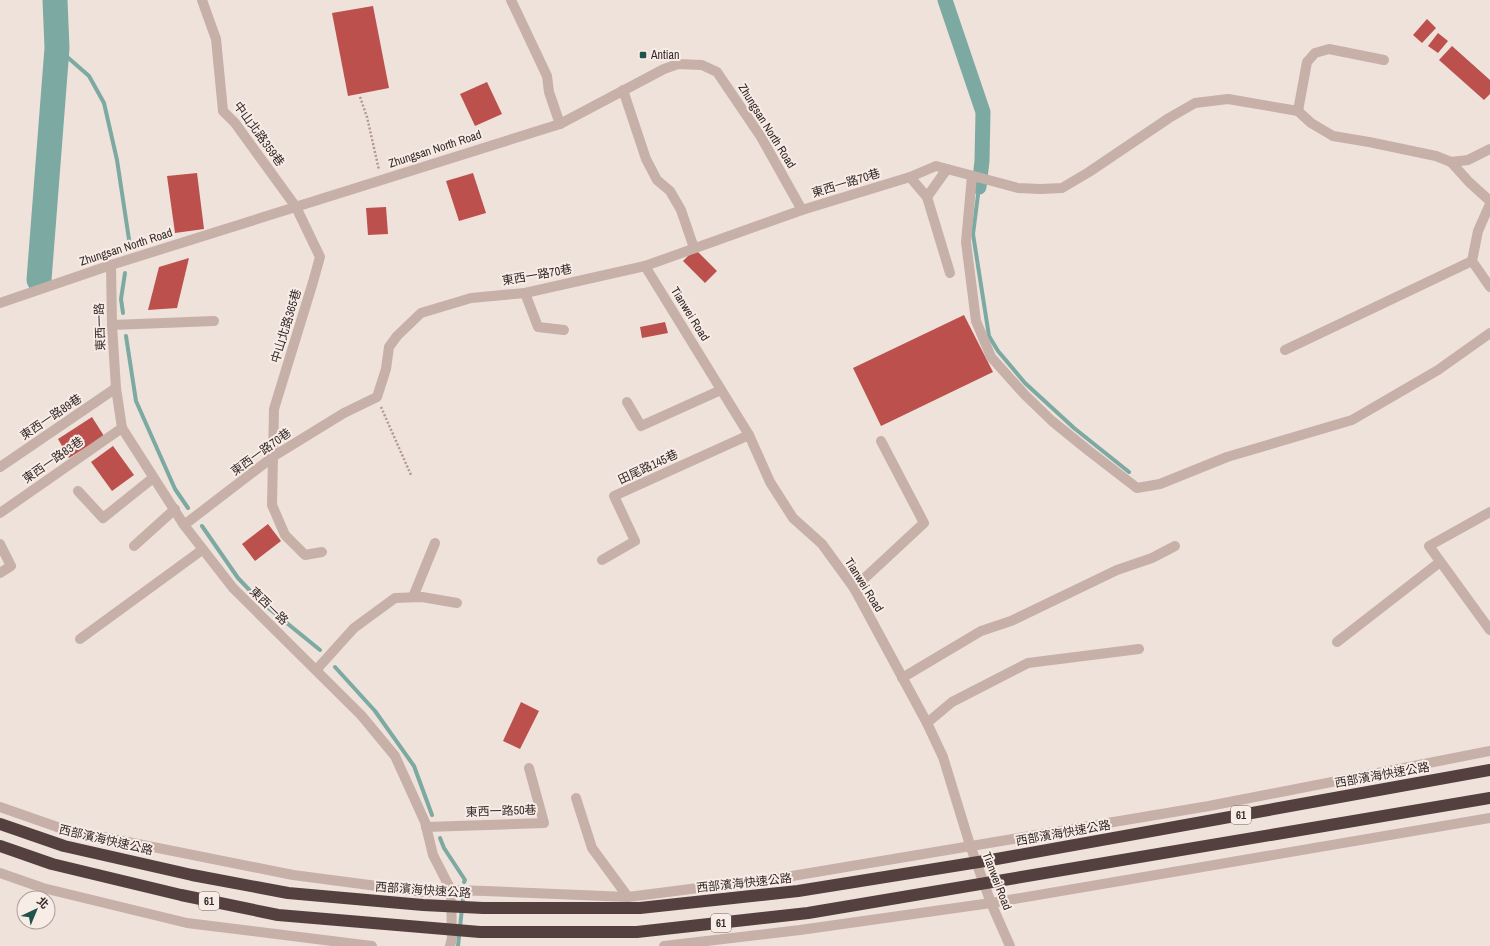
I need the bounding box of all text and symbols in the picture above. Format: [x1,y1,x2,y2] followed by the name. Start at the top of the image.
[650,47,679,63] place label: Antian
[638,50,648,60] marker: Antian
[735,81,799,171] street label: Zhungsan North Road
[230,98,288,170] street label: 中山北路359巷
[386,126,484,172] street label: Zhungsan North Road
[810,165,882,201] street label: 東西一路70巷
[77,224,175,270] street label: Zhungsan North Road
[501,261,573,289] street label: 東西一路70巷
[667,284,713,344] street label: Tianwei Road
[267,287,305,365] street label: 中山北路365巷
[91,303,109,351] street label: 東西一路
[17,391,85,443] street label: 東西一路89巷
[228,425,294,479] street label: 東西一路70巷
[19,433,87,487] street label: 東西一路83巷
[615,446,681,488] street label: 田尾路145巷
[841,555,887,615] street label: Tianwei Road
[246,584,292,628] street label: 東西一路
[1333,759,1431,791] street label: 西部濱海快速公路
[465,802,537,820] street label: 東西一路50巷
[1231,806,1251,824] road number: 61
[1014,817,1112,849] street label: 西部濱海快速公路
[57,821,155,859] street label: 西部濱海快速公路
[979,850,1015,912] street label: Tianwei Road
[695,870,793,896] street label: 西部濱海快速公路
[375,879,471,901] street label: 西部濱海快速公路
[16,890,56,930] north arrow
[199,892,219,910] road number: 61
[34,894,52,912] text: 北
[711,914,731,932] road number: 61

